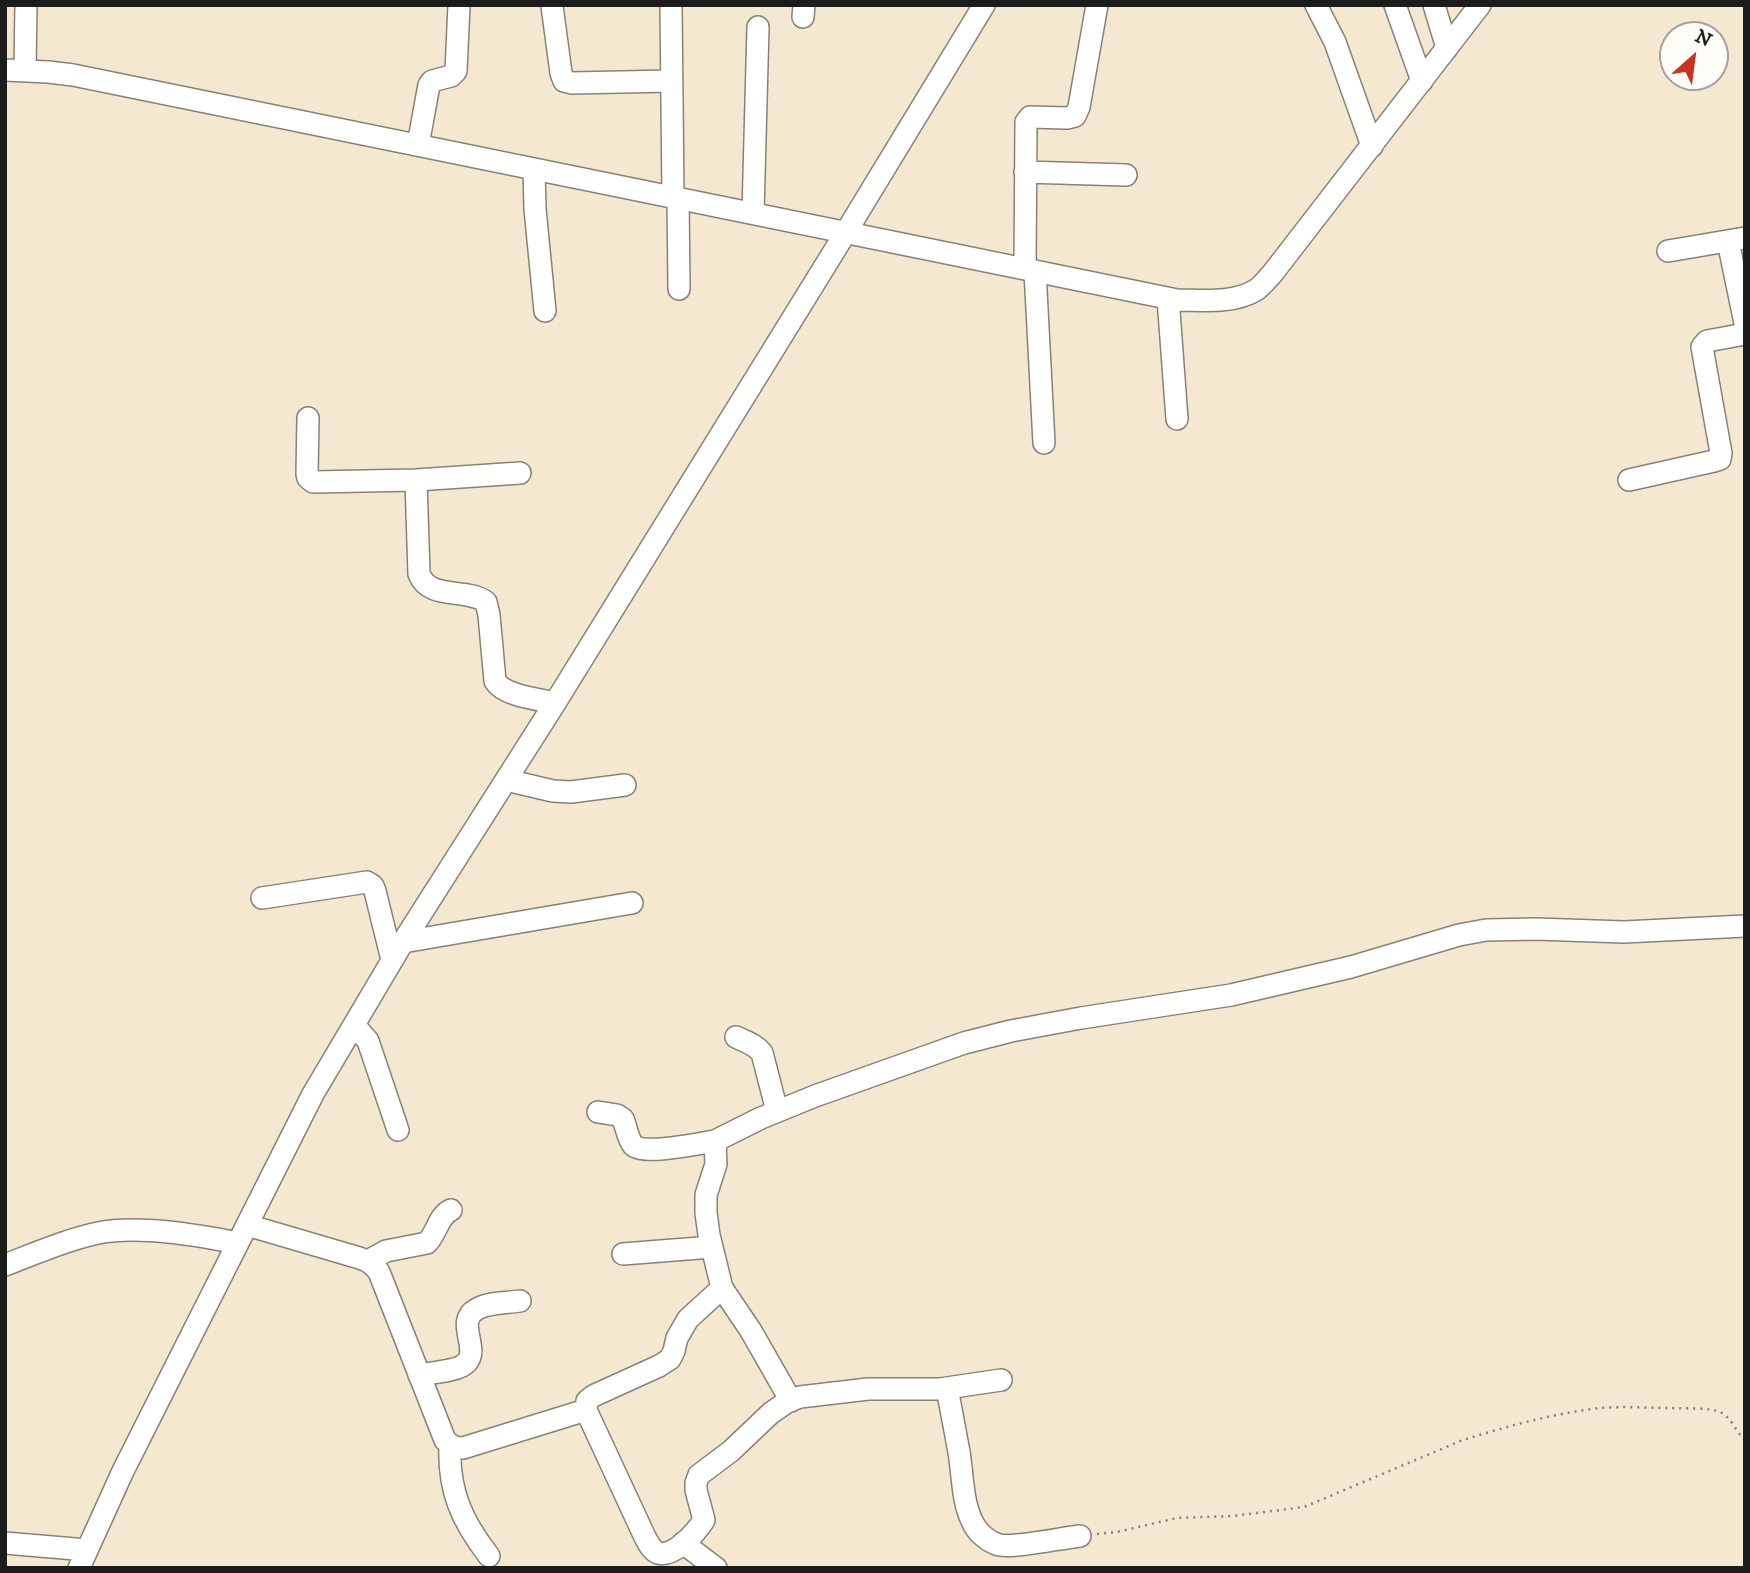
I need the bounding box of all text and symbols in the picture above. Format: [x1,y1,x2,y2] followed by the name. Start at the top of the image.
[1659,21,1729,91] north arrow
[1691,25,1715,53] text: N

